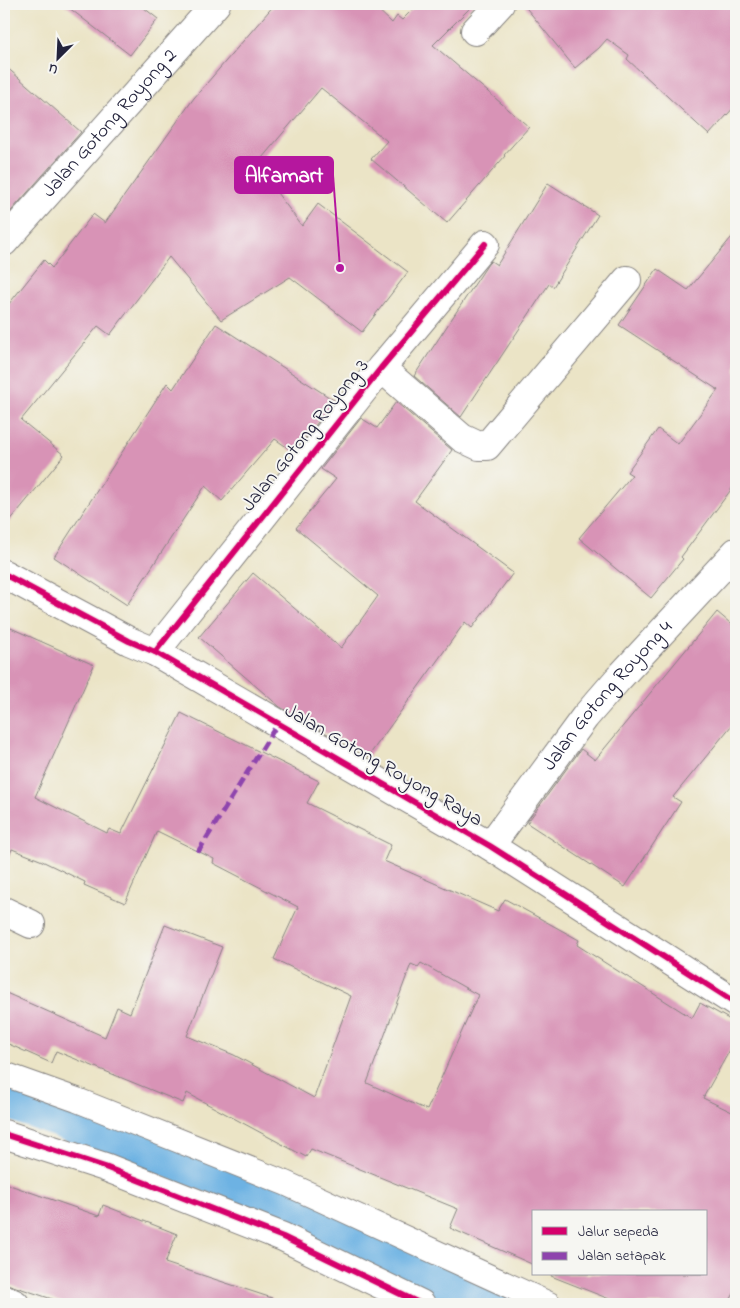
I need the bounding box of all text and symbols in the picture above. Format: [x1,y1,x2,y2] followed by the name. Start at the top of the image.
[32,32,82,82] north arrow
[35,42,184,204] street label: Jalan Gotong Royong 2
[45,57,62,80] text: U
[235,157,333,193] callout: Alfamart
[245,162,324,192] text: Alfamart
[235,353,378,519] street label: Jalan Gotong Royong 3
[535,614,680,777] street label: Jalan Gotong Royong 4
[278,697,488,836] street label: Jalan Gotong Royong Raya
[532,1210,708,1276] legend
[578,1221,659,1243] text: Jalur sepeda
[578,1245,666,1267] text: Jalan setapak

